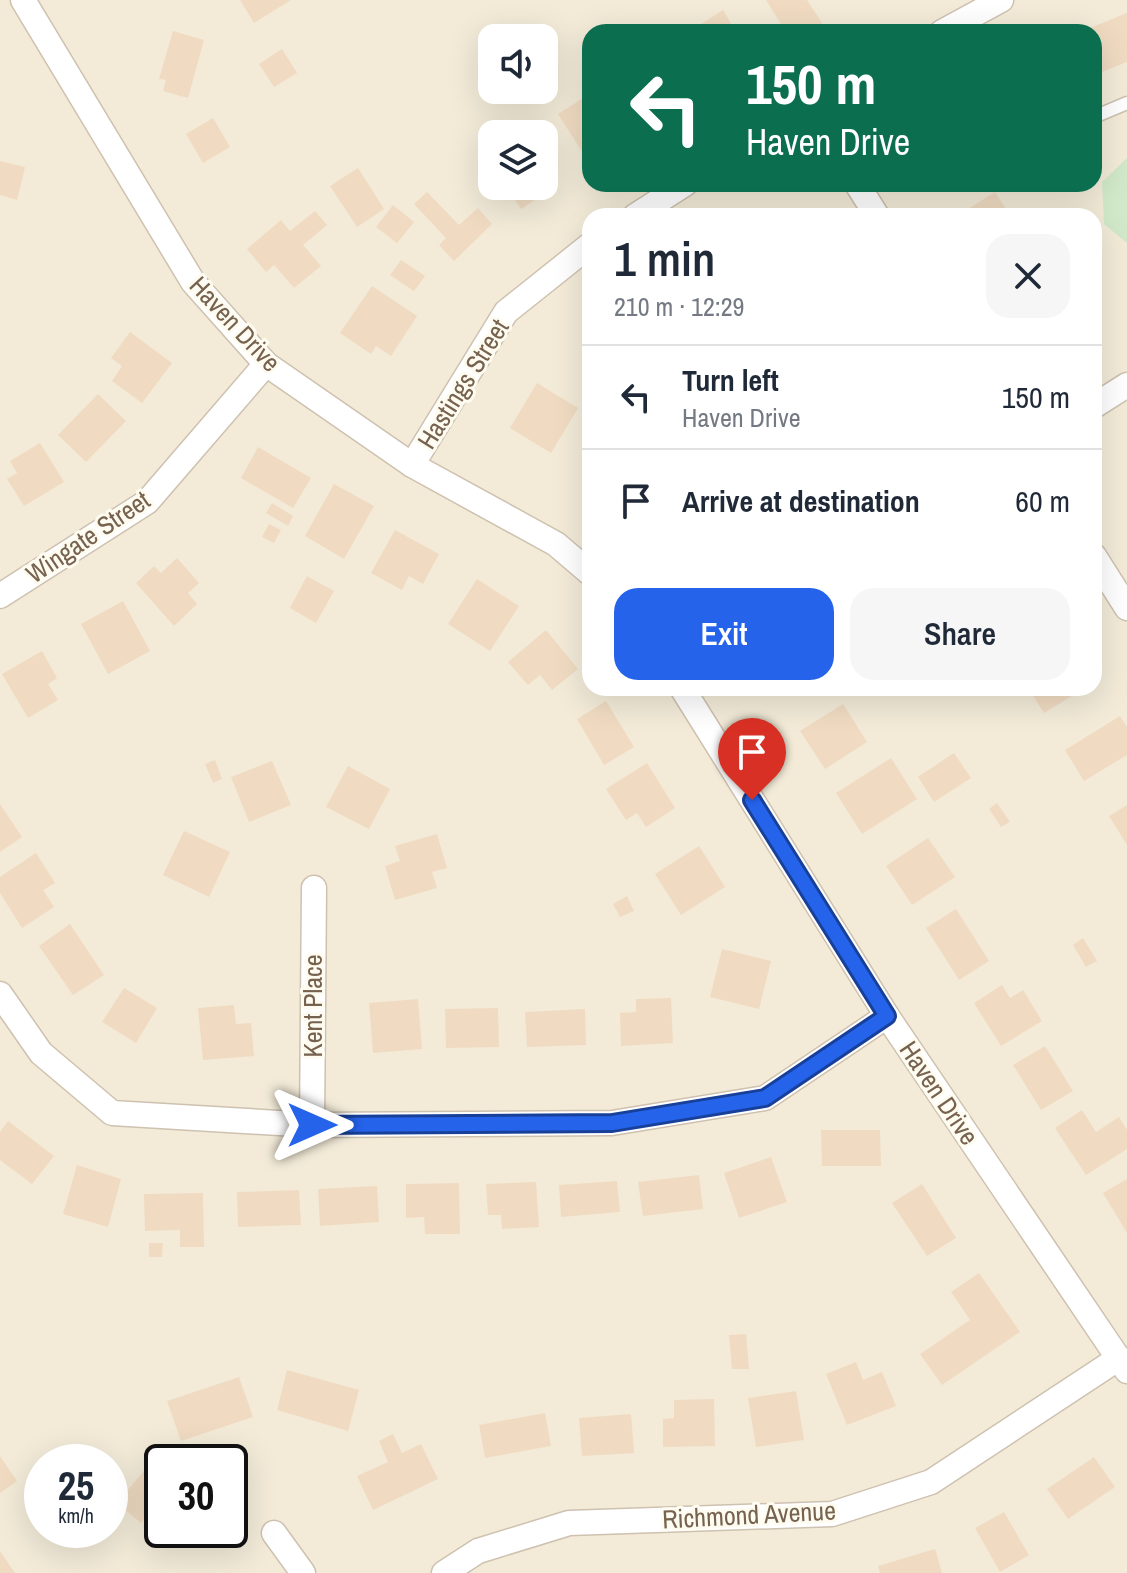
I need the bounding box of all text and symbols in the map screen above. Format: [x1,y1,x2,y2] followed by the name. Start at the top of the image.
[478,24,558,200] map controls
[478,24,558,104] button: sound
[746,46,876,121] text: 150 m
[614,56,718,160] icon: left
[746,118,910,166] text: Haven Drive
[478,120,558,200] button: layers
[614,226,715,291] text: 1 min
[986,234,1070,318] button: close
[182,268,289,379] street label: Haven Drive
[614,289,744,324] text: 210 m · 12:29
[409,312,516,455] street label: Hastings Street
[682,360,779,400] text: Turn left
[614,375,658,419] icon: left
[1002,377,1070,417] text: 150 m
[682,400,800,435] text: Haven Drive
[614,479,658,523] icon: arrive
[682,481,920,521] text: Arrive at destination
[1015,481,1070,521] text: 60 m
[19,482,157,591] street label: Wingate Street
[614,588,834,680] button: Exit
[850,588,1070,680] button: Share
[718,718,786,800] pin
[730,730,774,774] icon: arrive
[295,954,330,1058] street label: Kent Place
[892,1034,987,1152] street label: Haven Drive
[270,1083,354,1167] position arrow
[144,1444,248,1548] speed limit sign: 30
[58,1459,94,1512] text: 25
[661,1492,837,1537] street label: Richmond Avenue
[58,1502,94,1529] text: km/h

